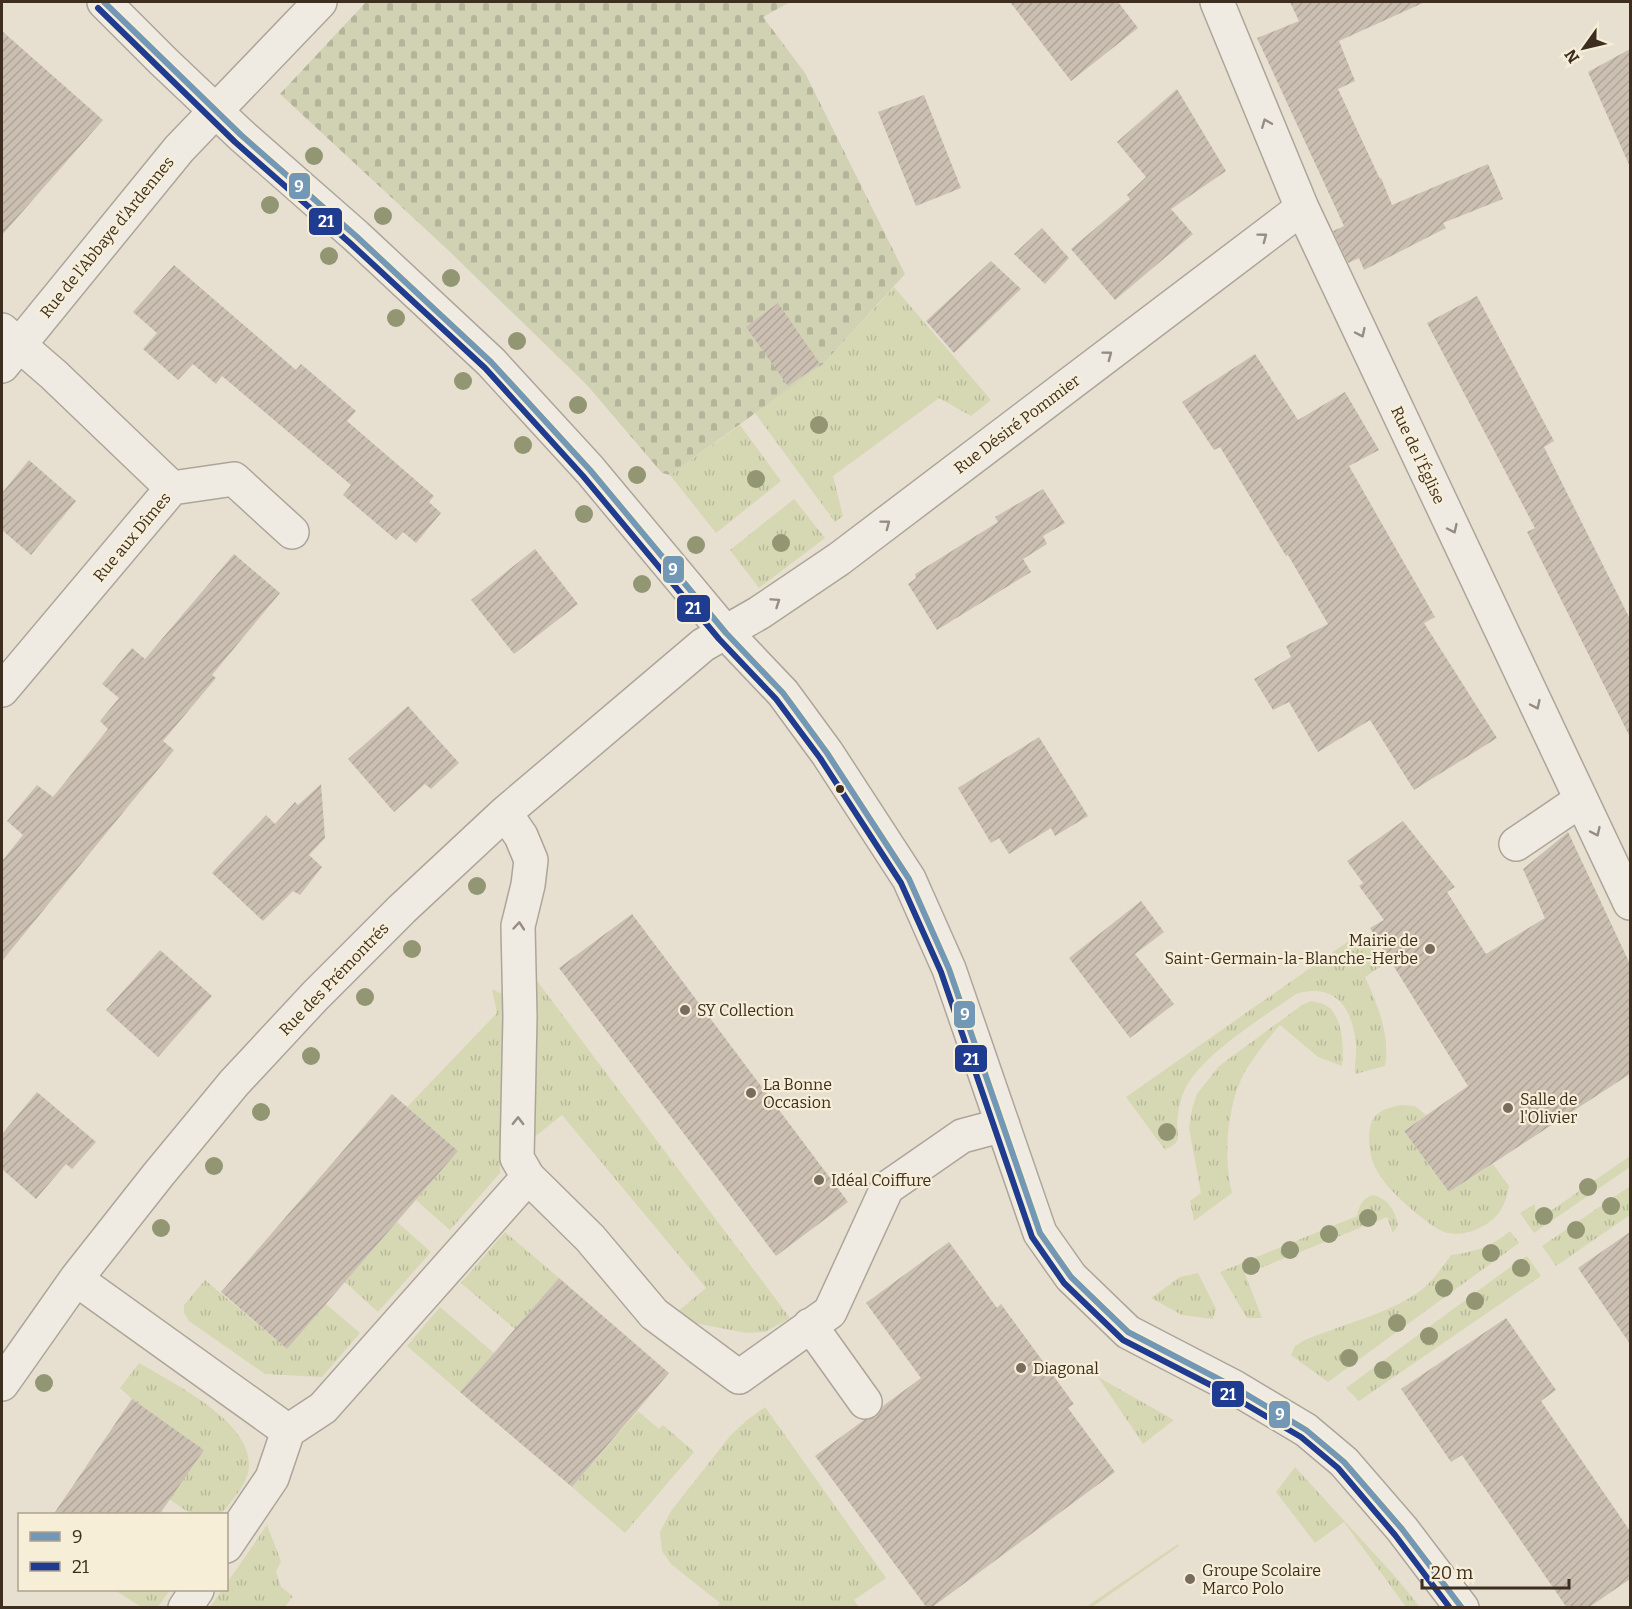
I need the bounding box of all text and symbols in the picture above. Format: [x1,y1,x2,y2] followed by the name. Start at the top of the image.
[1554,18,1614,78] north arrow
[1561,46,1583,67] text: N
[1261,118,1273,129] one-way arrow
[36,153,178,321] street label: Rue de l'Abbaye d'Ardennes
[288,172,311,200] line badge: 9
[294,177,304,196] text: 9
[308,207,343,236] line badge: 21
[318,212,334,231] text: 21
[1256,233,1267,244] one-way arrow
[1353,327,1365,338] one-way arrow
[1101,351,1112,362] one-way arrow
[950,370,1084,478] street label: Rue Désiré Pommier
[1387,403,1450,507] street label: Rue de l'Église
[89,489,175,585] street label: Rue aux Dîmes
[879,520,890,531] one-way arrow
[1446,522,1458,533] one-way arrow
[662,555,685,584] line badge: 9
[668,560,678,579] text: 9
[676,594,711,623] line badge: 21
[769,598,780,609] one-way arrow
[685,599,701,618] text: 21
[1529,698,1541,709] one-way arrow
[834,783,846,795] unlabelled marker
[1589,825,1601,836] one-way arrow
[275,919,393,1039] street label: Rue des Prémontrés
[512,922,525,931] one-way arrow
[1165,931,1418,968] place label: Mairie de Saint-Germain-la-Blanche-Herbe
[1423,942,1437,956] marker: Mairie de Saint-Germain-la-Blanche-Herbe
[953,1000,976,1029] line badge: 9
[697,1001,794,1020] place label: SY Collection
[678,1003,692,1017] marker: SY Collection
[960,1005,970,1024] text: 9
[954,1044,988,1073] line badge: 21
[963,1050,979,1069] text: 21
[763,1075,832,1112] place label: La Bonne Occasion
[744,1086,758,1100] marker: La Bonne Occasion
[1520,1090,1577,1127] place label: Salle de l'Olivier
[1501,1101,1515,1115] marker: Salle de l'Olivier
[511,1117,524,1126] one-way arrow
[831,1171,931,1190] place label: Idéal Coiffure
[812,1173,826,1187] marker: Idéal Coiffure
[1033,1359,1099,1378] place label: Diagonal
[1014,1361,1028,1375] marker: Diagonal
[1211,1380,1245,1408] line badge: 21
[1220,1385,1236,1404] text: 21
[1268,1400,1291,1429] line badge: 9
[1275,1405,1285,1424] text: 9
[18,1513,228,1591] legend
[72,1526,83,1548] text: 9
[1422,1552,1569,1590] scale bar
[72,1556,90,1578] text: 21
[1202,1561,1321,1598] place label: Groupe Scolaire Marco Polo
[1431,1562,1473,1584] text: 20 m
[1183,1572,1197,1586] marker: Groupe Scolaire Marco Polo

